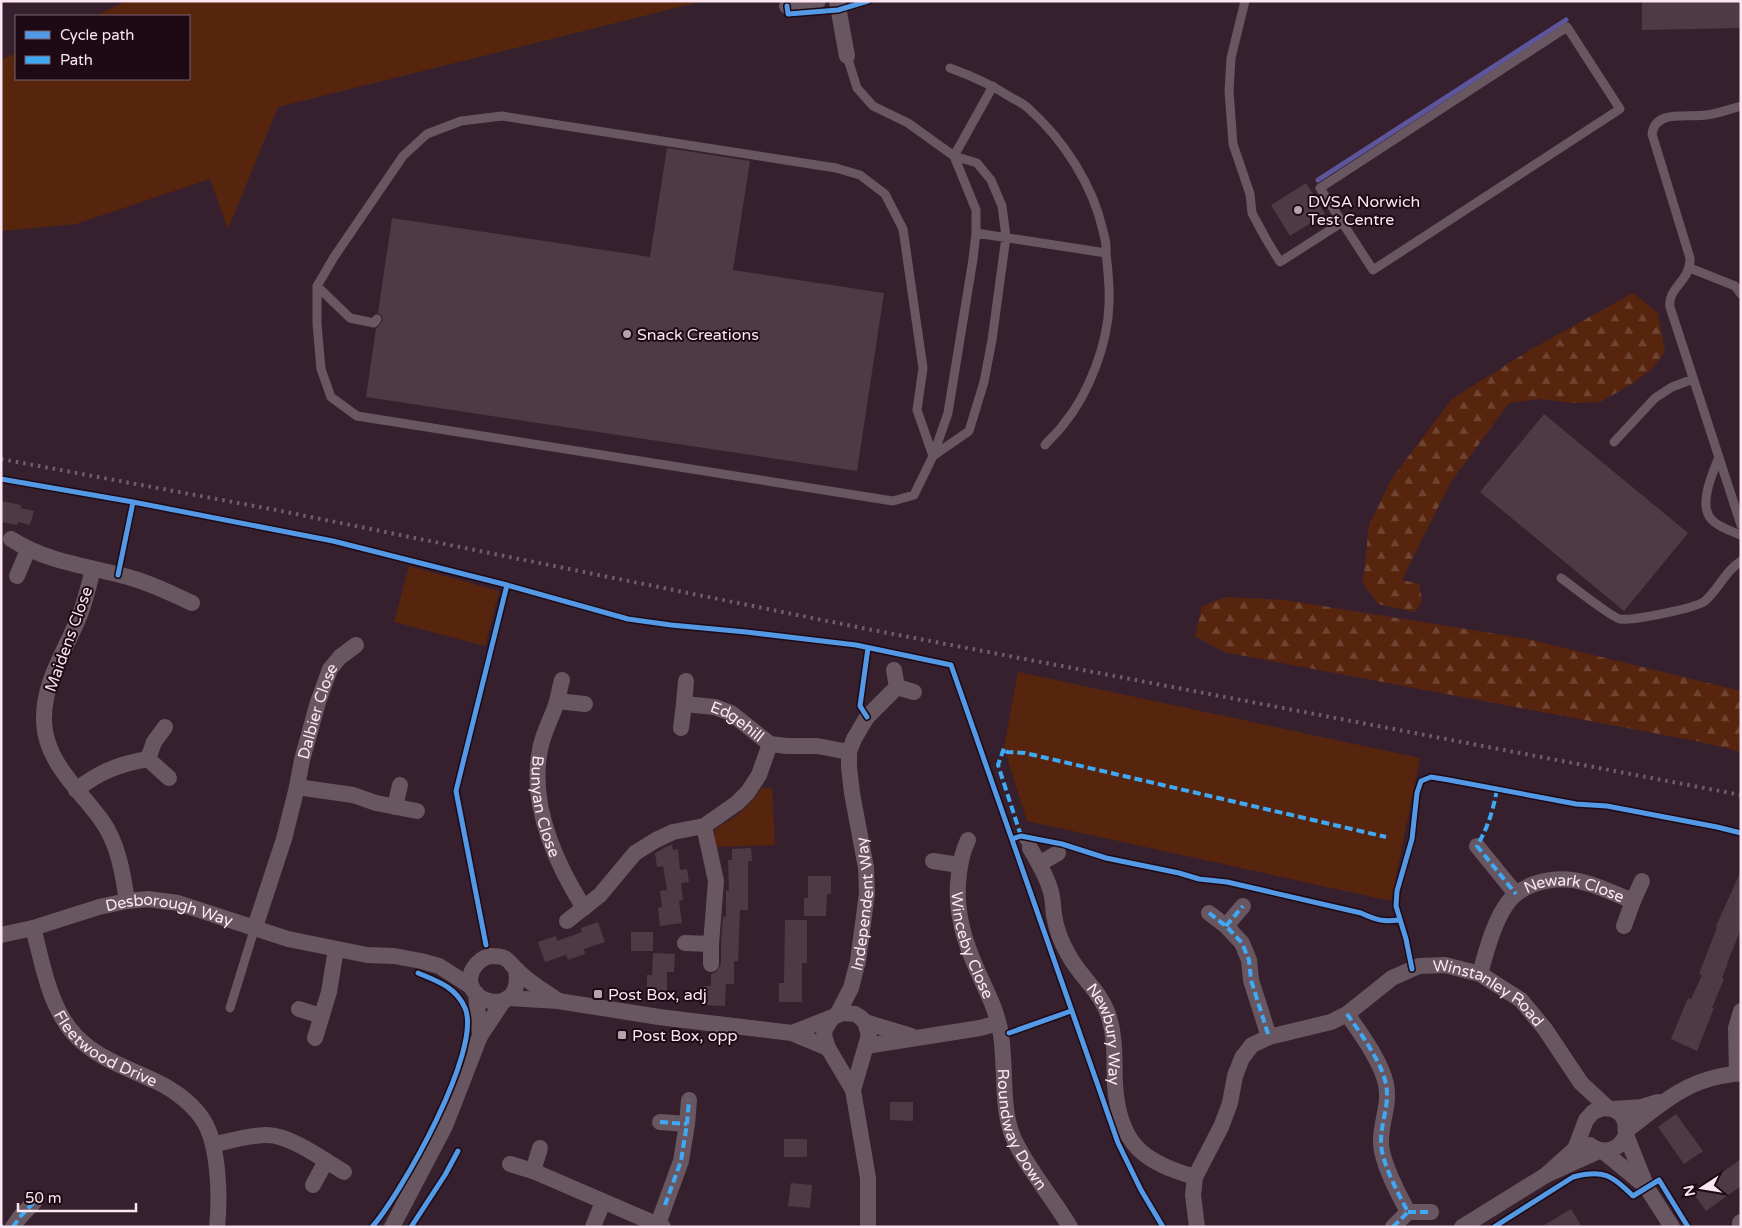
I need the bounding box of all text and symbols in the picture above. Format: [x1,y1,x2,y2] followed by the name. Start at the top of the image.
[15,15,190,80] legend
[60,26,134,44] text: Cycle path
[60,51,93,69] text: Path
[1308,192,1420,230] place label: DVSA Norwich Test Centre
[1292,204,1304,216] marker: DVSA Norwich Test Centre
[637,325,759,345] place label: Snack Creations
[621,328,633,340] marker: Snack Creations
[41,584,97,695] street label: Maidens Close
[294,659,342,762] street label: Dalbier Close
[708,697,768,747] street label: Edgehill
[526,754,564,861] street label: Bunyan Close
[847,835,878,973] street label: Independent Way
[1521,870,1627,907] street label: Newark Close
[104,889,236,931] street label: Desborough Way
[947,891,998,1002] street label: Winceby Close
[1432,956,1548,1031] street label: Winstanley Road
[1082,979,1124,1086] street label: Newbury Way
[608,985,707,1005] place label: Post Box, adj
[592,988,604,1000] marker: Post Box, adj
[49,1007,160,1092] street label: Fleetwood Drive
[632,1026,738,1046] place label: Post Box, opp
[616,1029,628,1041] marker: Post Box, opp
[993,1068,1051,1194] street label: Roundway Down
[1677,1163,1727,1213] north arrow
[18,1180,135,1212] scale bar
[1680,1183,1699,1198] text: N
[25,1189,62,1207] text: 50 m

